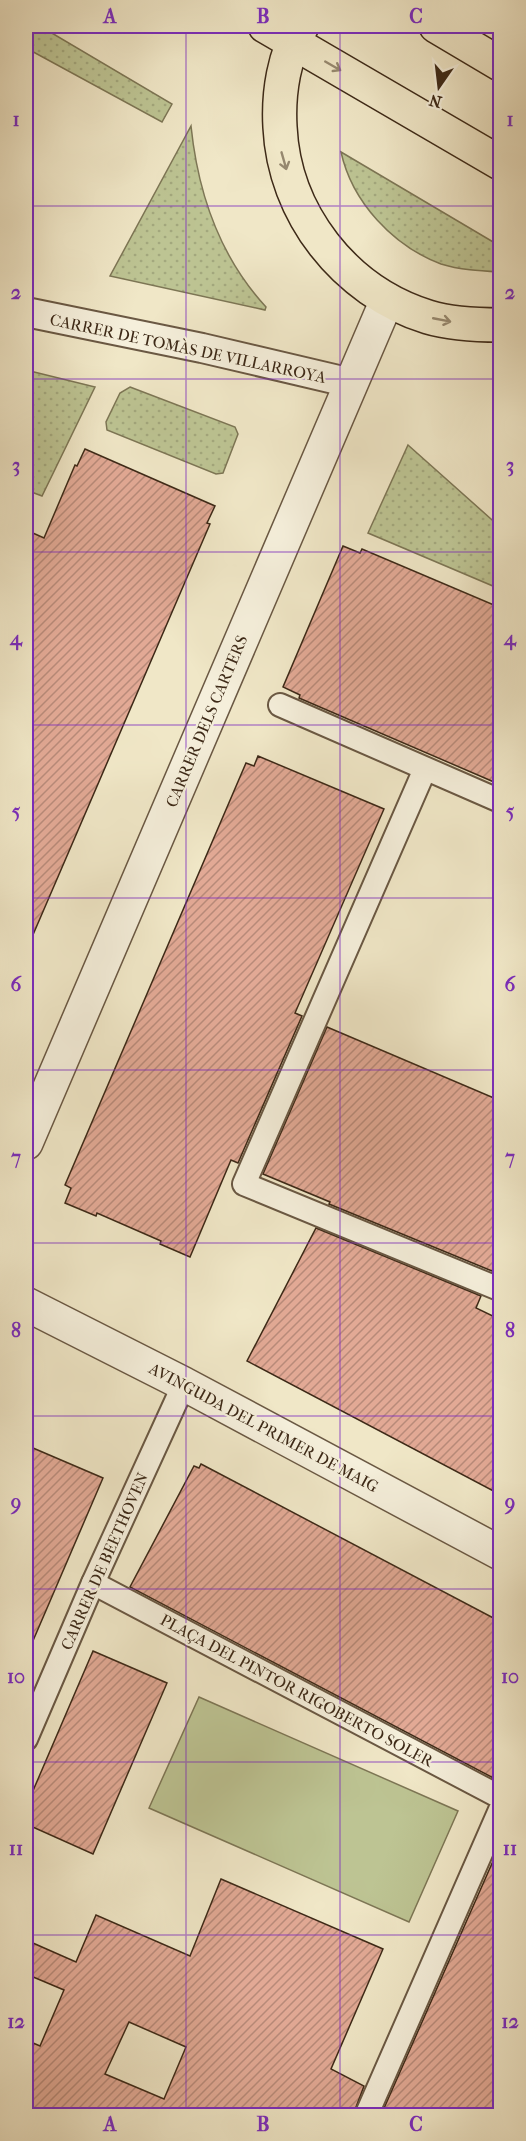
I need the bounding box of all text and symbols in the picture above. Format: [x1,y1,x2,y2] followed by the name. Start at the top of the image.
[102,5,118,28] text: A
[256,5,270,28] text: B
[409,5,423,28] text: C
[409,57,469,117] north arrow
[324,60,341,72] one-way arrow
[426,90,444,112] text: N
[12,108,20,131] text: 1
[506,108,514,131] text: 1
[279,152,290,171] one-way arrow
[11,281,21,304] text: 2
[505,281,515,304] text: 2
[48,309,329,387] street label: CARRER DE TOMÀS DE VILLARROYA
[432,315,451,326] one-way arrow
[12,454,20,477] text: 3
[506,454,514,477] text: 3
[9,627,23,651] text: 4
[503,627,517,651] text: 4
[162,632,251,810] street label: CARRER DELS CARTERS
[12,800,21,823] text: 5
[506,800,515,823] text: 5
[11,973,23,996] text: 6
[505,973,517,996] text: 6
[10,1146,21,1169] text: 7
[504,1146,515,1169] text: 7
[11,1319,21,1342] text: 8
[505,1319,515,1342] text: 8
[145,1358,382,1496] street label: AVINGUDA DEL PRIMER DE MAIG
[57,1470,152,1653] street label: CARRER DE BEETHOVEN
[10,1492,21,1515] text: 9
[504,1492,515,1515] text: 9
[157,1610,438,1772] street label: PLAÇA DEL PINTOR RIGOBERTO SOLER
[7,1665,25,1688] text: 10
[501,1665,519,1688] text: 10
[9,1837,23,1860] text: 11
[503,1837,517,1860] text: 11
[7,2010,25,2033] text: 12
[501,2010,519,2033] text: 12
[102,2113,118,2136] text: A
[256,2113,270,2136] text: B
[409,2113,423,2136] text: C

